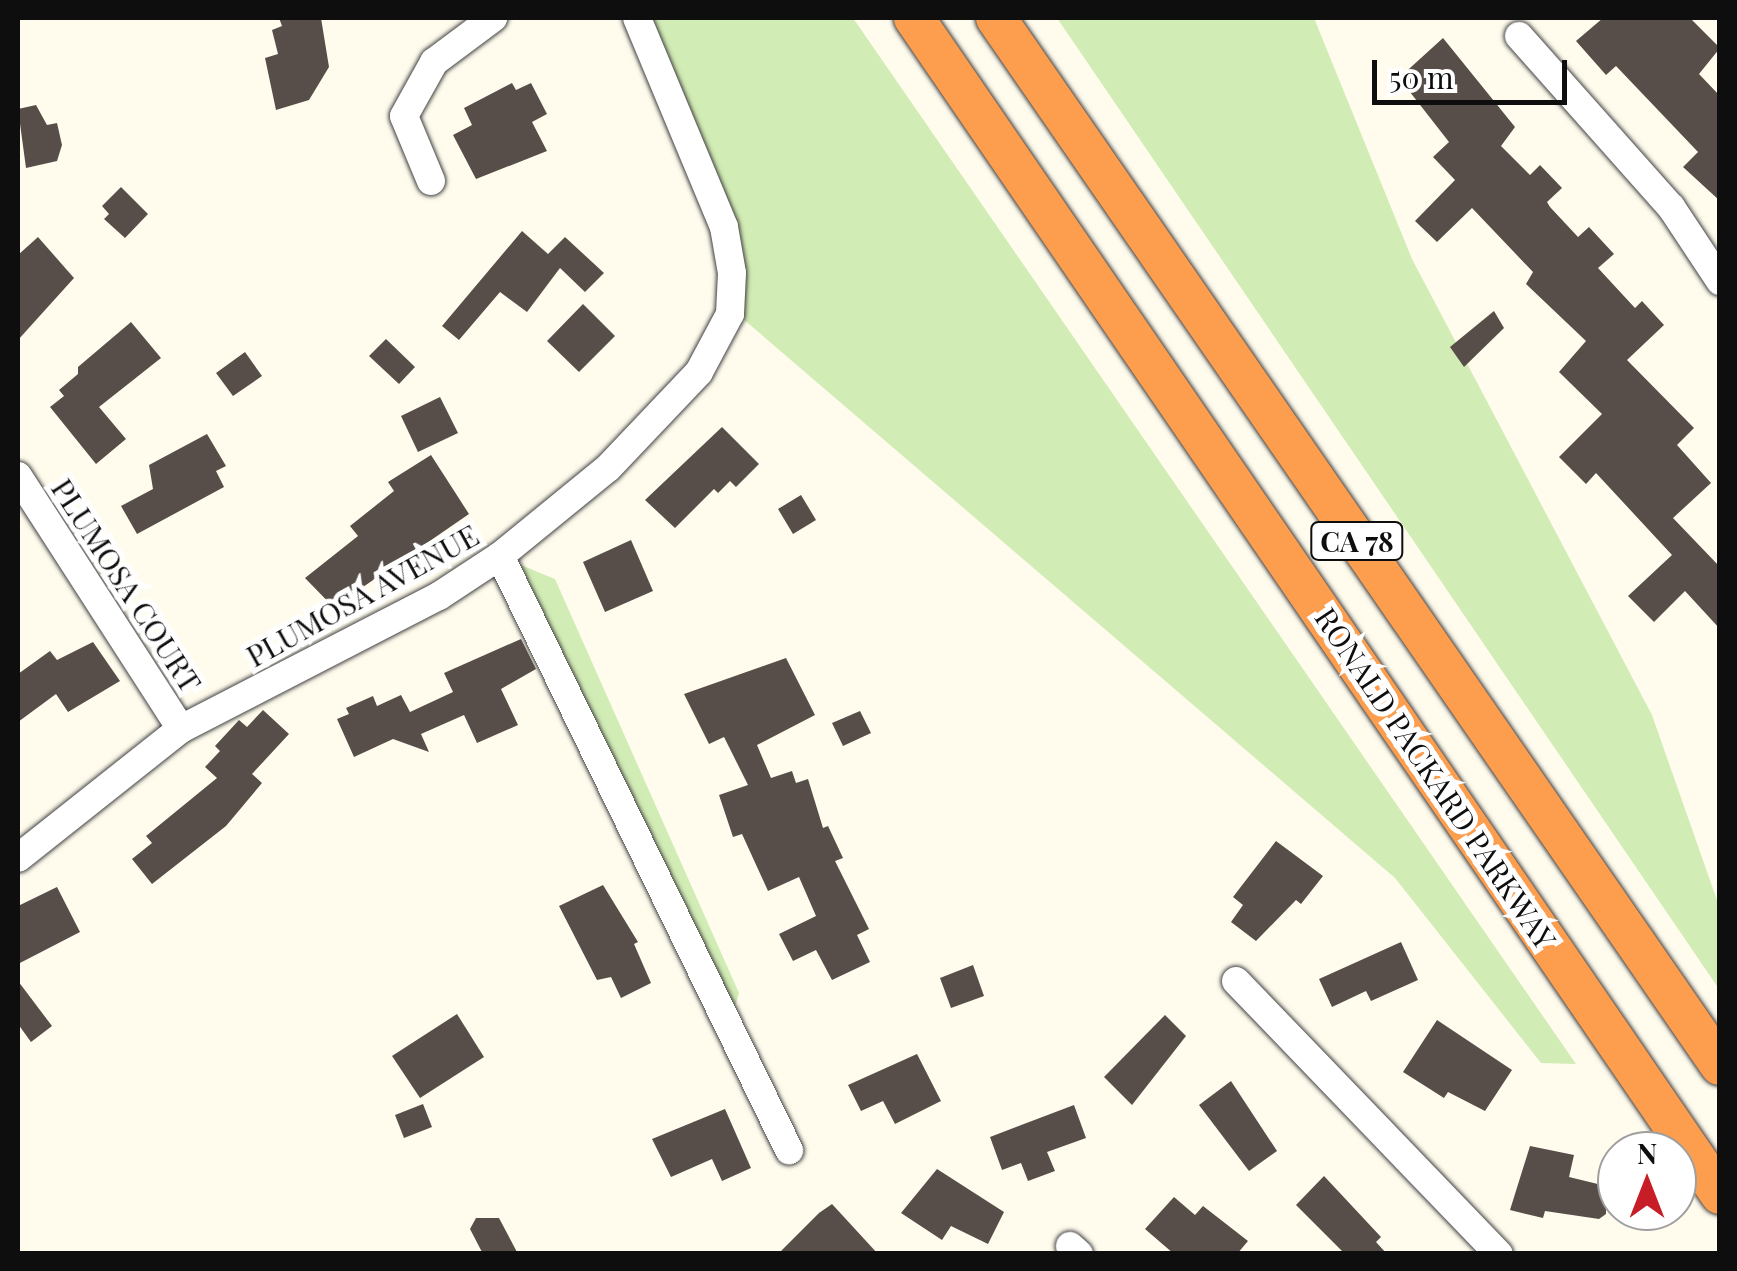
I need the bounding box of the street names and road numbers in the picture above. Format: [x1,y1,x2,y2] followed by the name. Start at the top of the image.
[45,472,209,698] street label: PLUMOSA COURT
[239,516,485,674] street label: PLUMOSA AVENUE
[1310,518,1404,564] road number: CA 78
[1308,601,1564,955] street label: RONALD PACKARD PARKWAY

